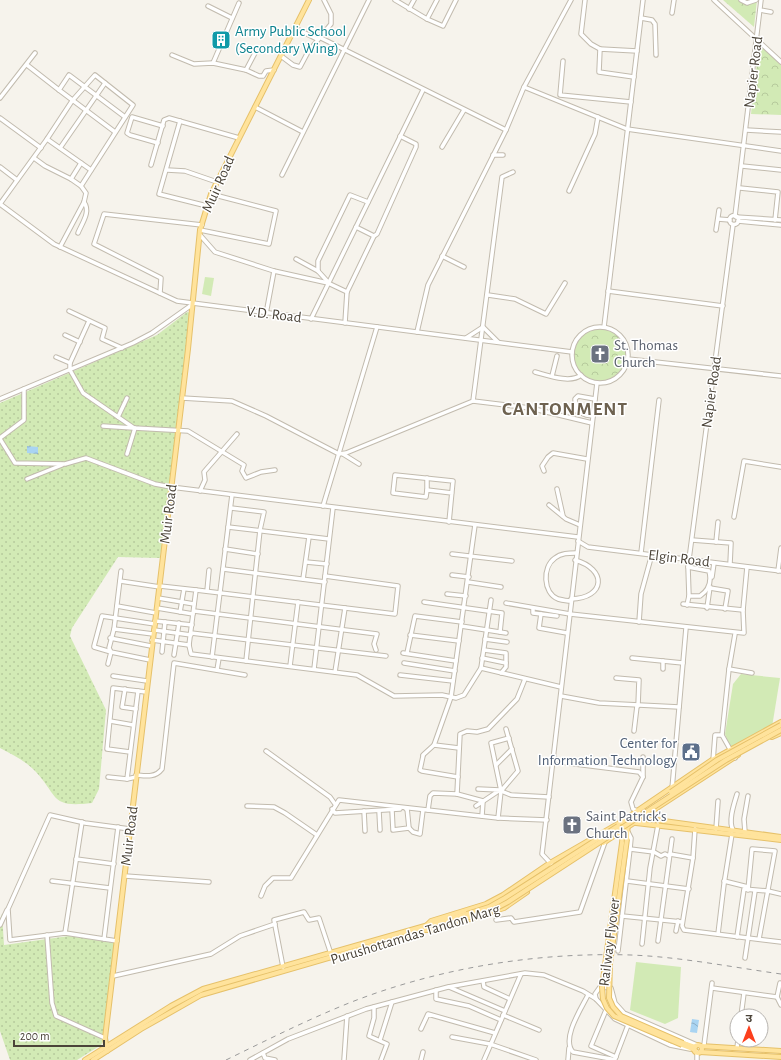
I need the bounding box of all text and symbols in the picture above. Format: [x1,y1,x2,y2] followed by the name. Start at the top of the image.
[235,24,346,56] place label: Army Public School (Secondary Wing)
[210,29,232,51] building icon: Army Public School (Secondary Wing)
[742,35,765,109] street label: Napier Road
[199,154,238,215] street label: Muir Road
[246,304,303,325] street label: V.D. Road
[614,338,678,370] place label: St. Thomas Church
[589,343,611,365] church icon: St. Thomas Church
[699,355,724,429] street label: Napier Road
[502,400,628,419] district label: CANTONMENT
[157,483,180,545] street label: Muir Road
[647,547,711,570] street label: Elgin Road
[538,736,678,768] place label: Center for Information Technology
[680,741,702,763] public building icon: Center for Information Technology
[118,805,141,867] street label: Muir Road
[586,809,667,841] place label: Saint Patrick's Church
[561,814,583,836] church icon: Saint Patrick's Church
[597,897,622,987] street label: Railway Flyover
[329,901,502,967] street label: Purushottamdas Tandon Marg
[729,1008,769,1048] north arrow
[746,1013,753,1024] text: उ
[14,1022,104,1048] scale bar
[20,1030,50,1042] text: 200 m

